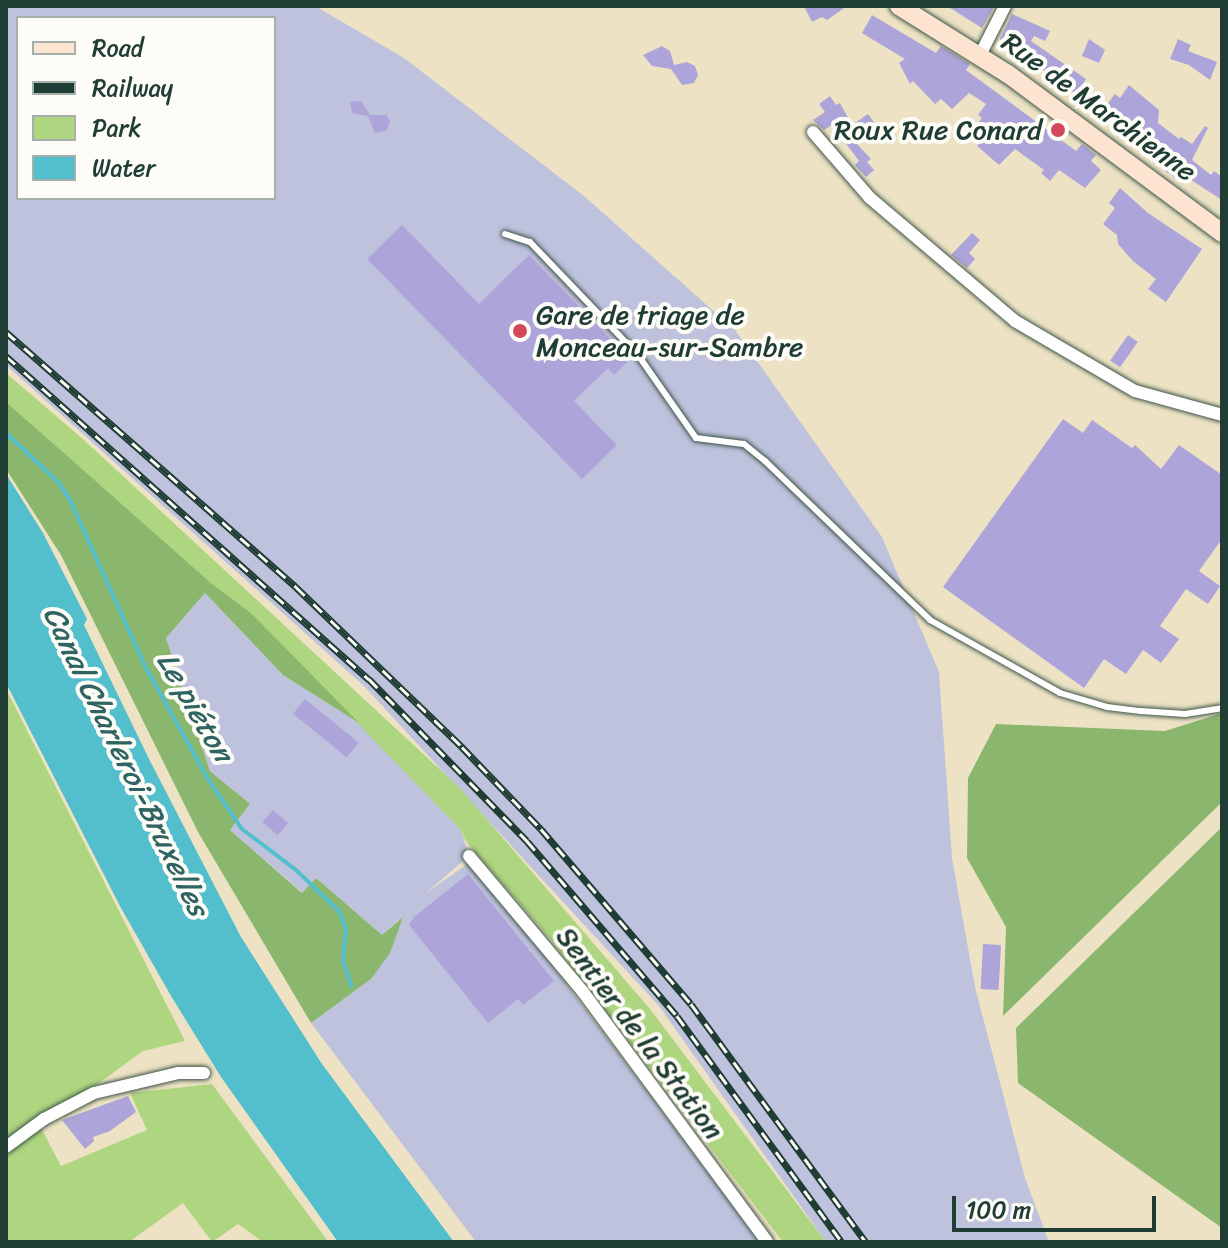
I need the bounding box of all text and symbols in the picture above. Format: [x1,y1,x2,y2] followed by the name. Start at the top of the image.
[16,16,276,200] legend
[995,25,1203,189] street label: Rue de Marchienne
[92,27,143,69] text: Road
[92,67,173,109] text: Railway
[92,107,141,149] text: Park
[833,113,1042,147] place label: Roux Rue Conard
[1049,121,1067,139] marker: Roux Rue Conard
[92,147,155,189] text: Water
[536,298,804,364] place label: Gare de triage de Monceau-sur-Sambre
[511,322,529,340] marker: Gare de triage de Monceau-sur-Sambre
[36,601,216,921] water label: Canal Charleroi-Bruxelles
[149,645,241,769] water label: Le piéton
[549,920,731,1146] street label: Sentier de la Station
[956,1180,1160,1230] scale bar
[966,1189,1031,1231] text: 100 m

